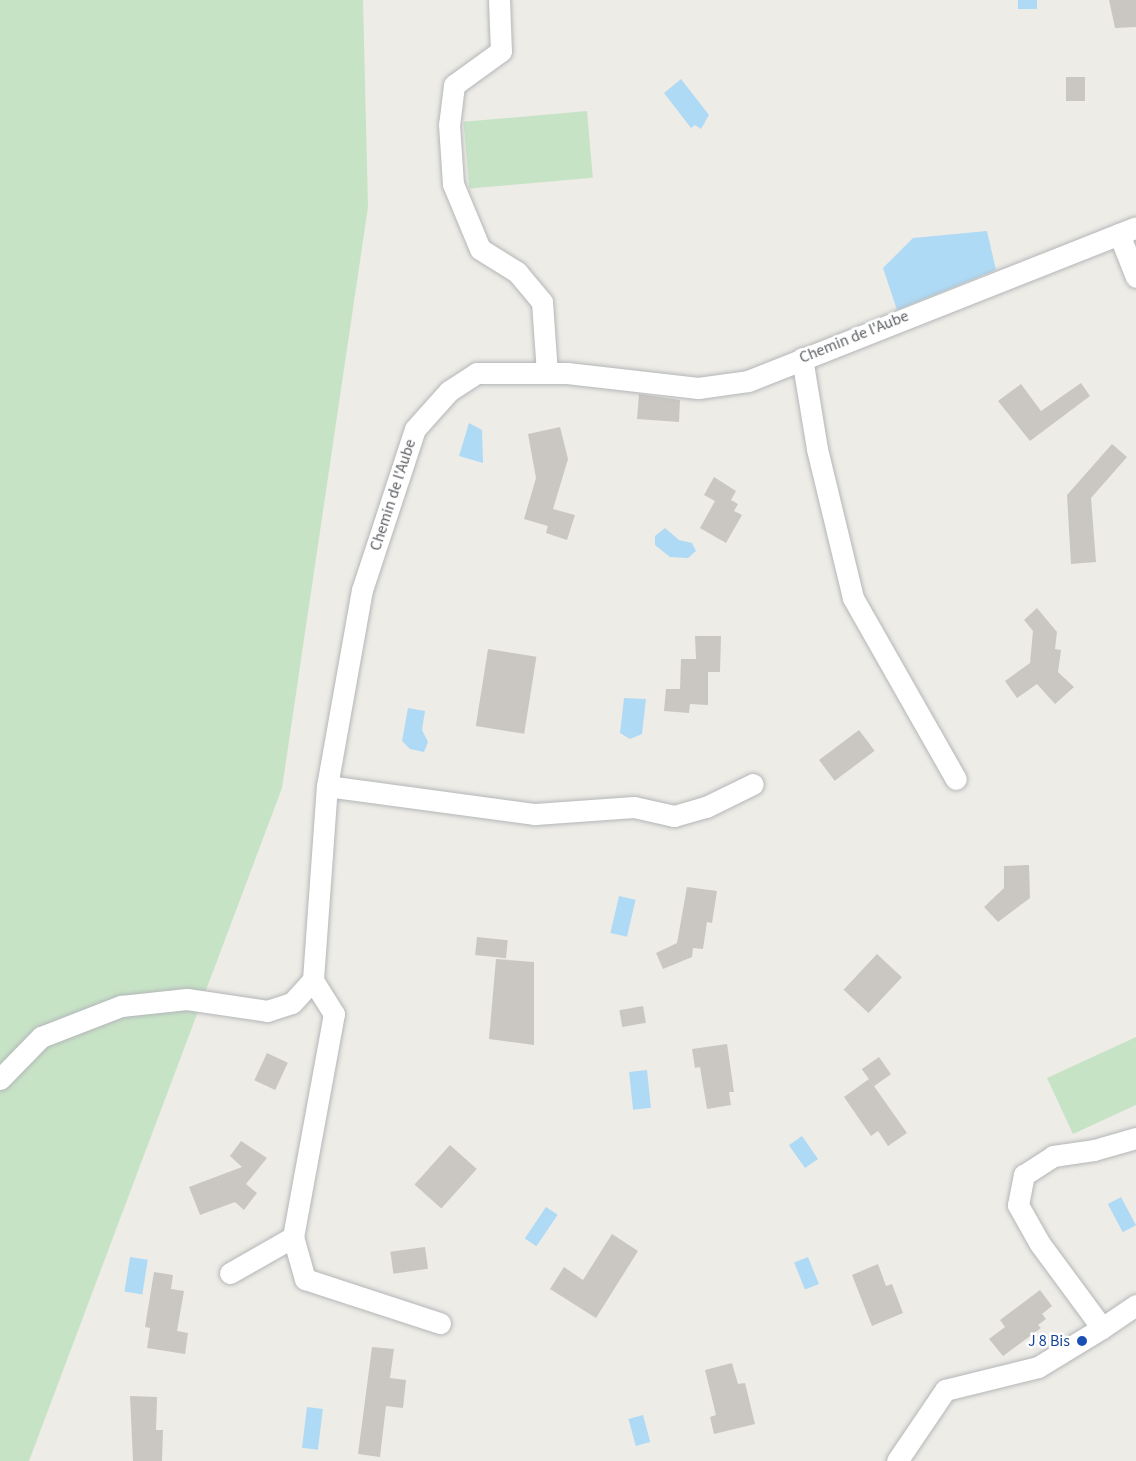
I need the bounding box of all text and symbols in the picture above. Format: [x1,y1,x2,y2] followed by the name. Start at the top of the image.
[797,306,911,368] street label: Chemin de l'Aube
[366,437,420,553] street label: Chemin de l'Aube
[1028,1331,1070,1351] place label: J 8 Bis
[1075,1334,1089,1348] marker: J 8 Bis

